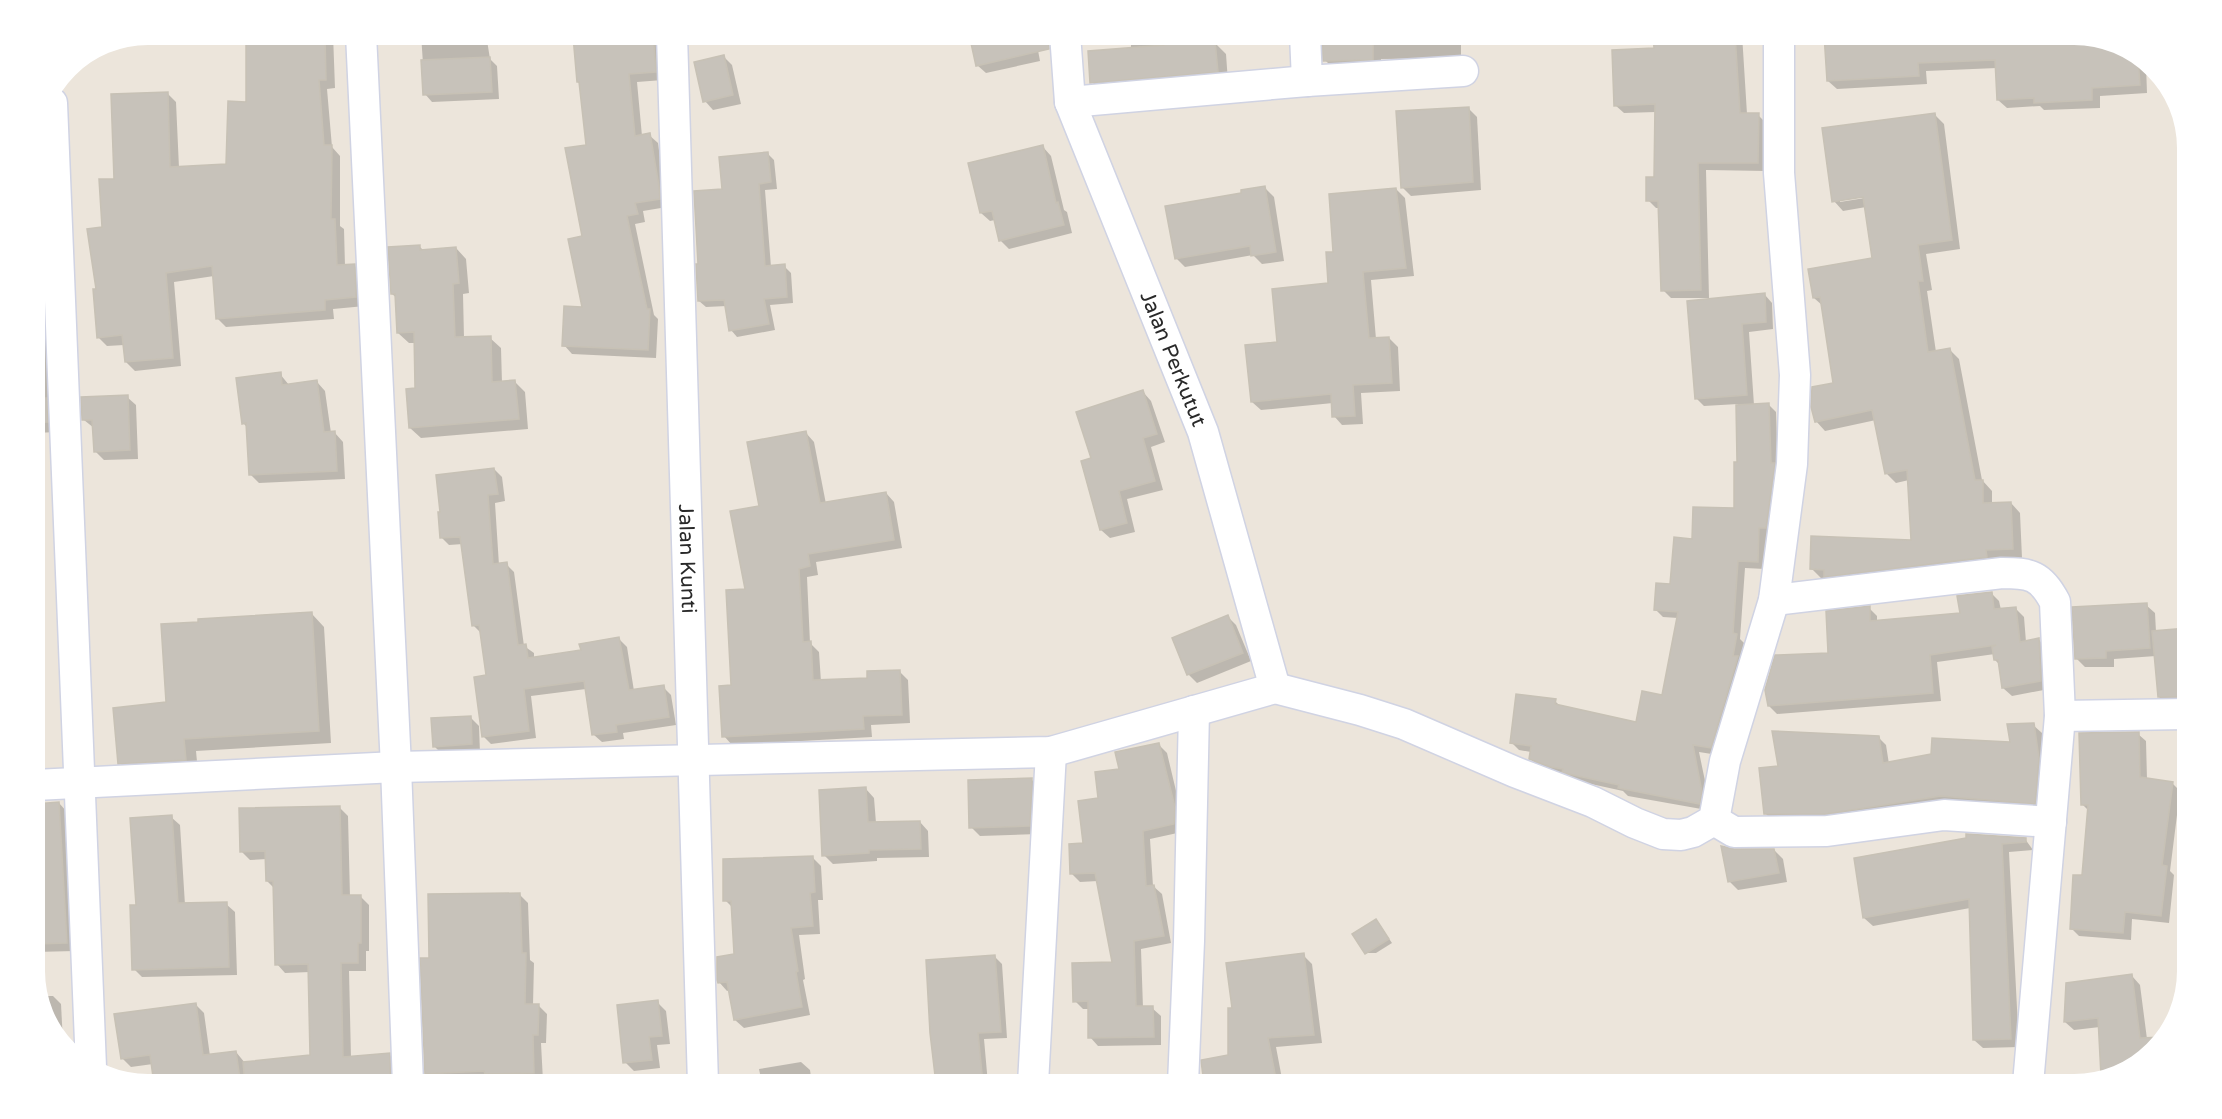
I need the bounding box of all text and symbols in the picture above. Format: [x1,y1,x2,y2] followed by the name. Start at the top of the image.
[1135,287,1212,430] street label: Jalan Perkutut
[673,504,702,614] street label: Jalan Kunti

